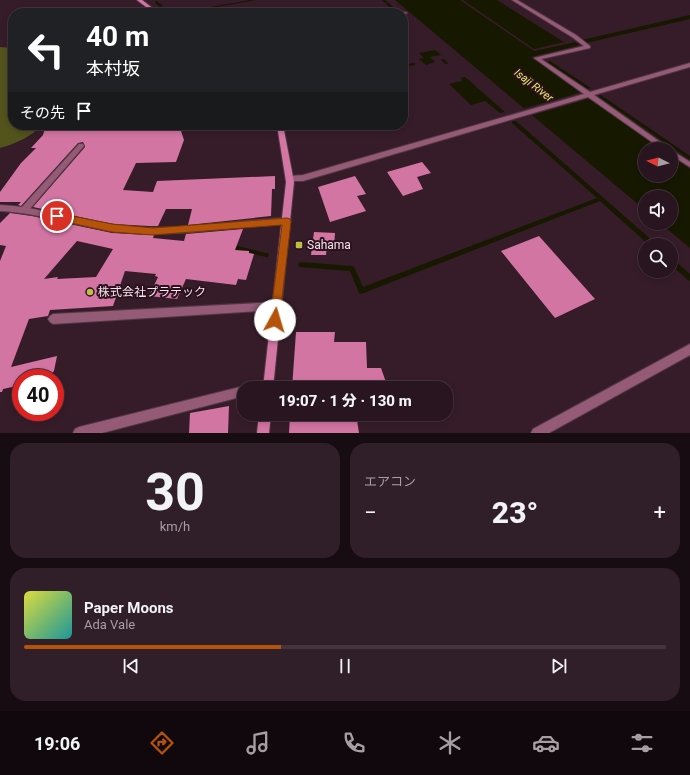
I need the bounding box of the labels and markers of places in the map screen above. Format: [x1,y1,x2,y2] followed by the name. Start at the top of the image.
[40,199,74,233] pin
[307,238,351,252] place label: Sahama
[294,240,304,250] marker: Sahama
[98,285,206,299] place label: 株式会社プラテック
[85,287,95,297] marker: 株式会社プラテック

